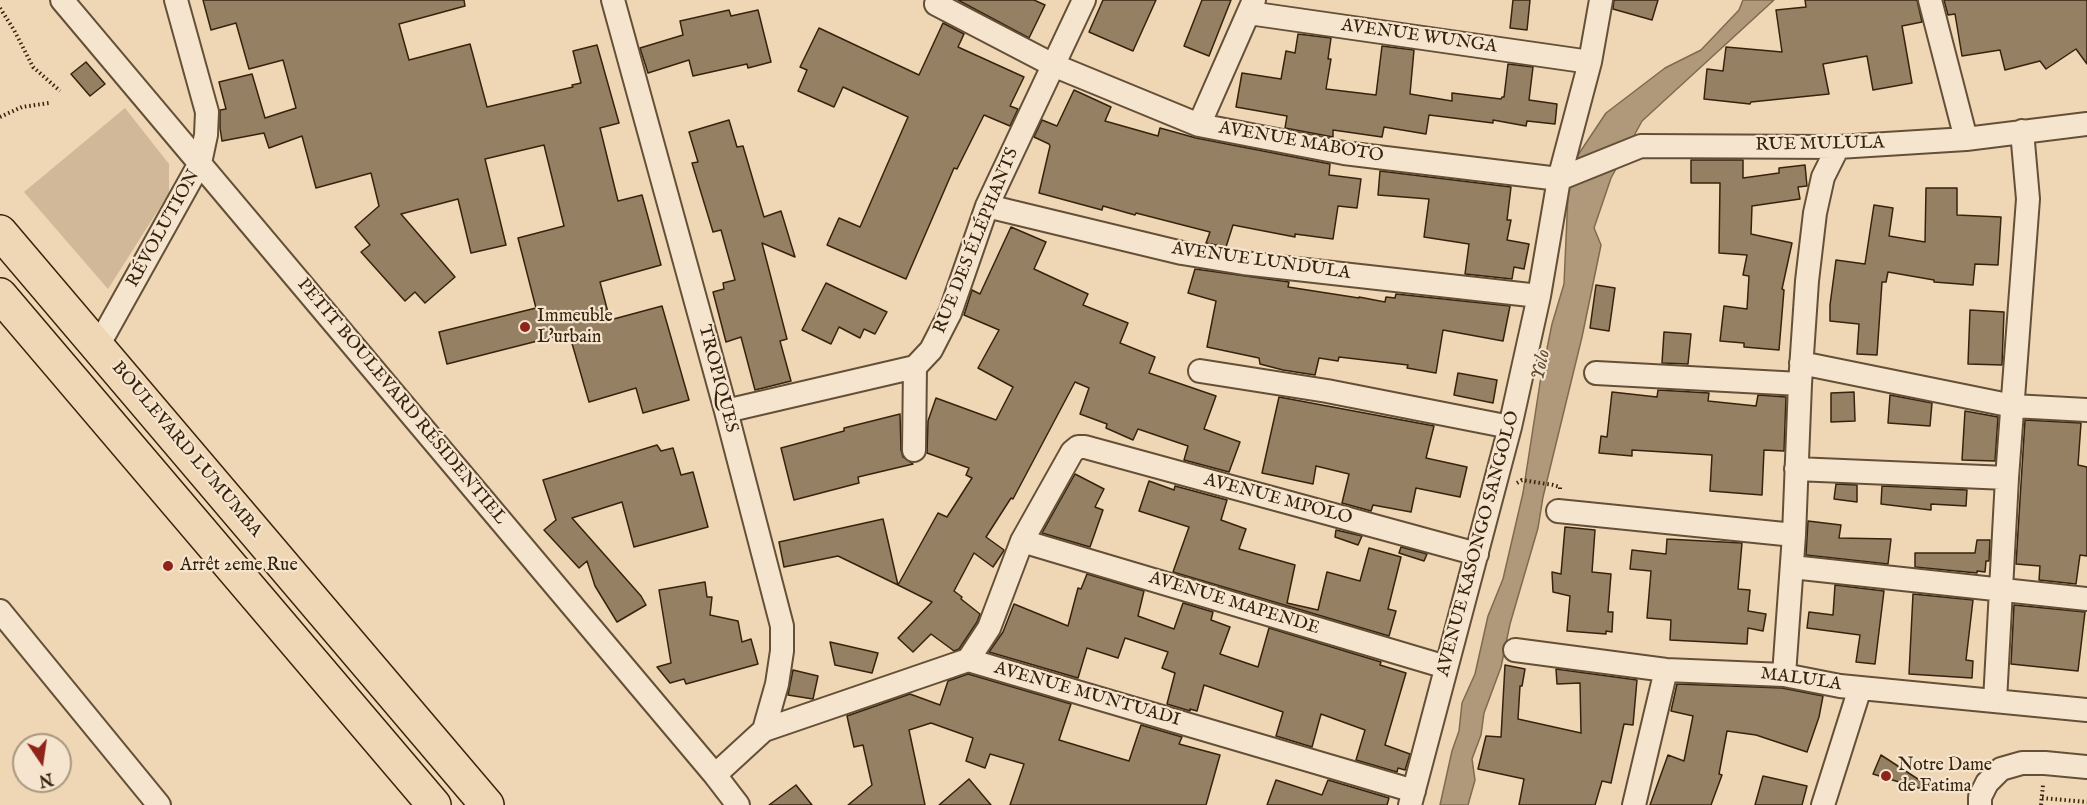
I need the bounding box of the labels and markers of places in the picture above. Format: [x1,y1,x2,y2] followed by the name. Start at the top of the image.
[537,306,613,348] place label: Immeuble L'urbain
[518,320,532,334] marker: Immeuble L'urbain
[180,555,298,577] place label: Arrêt 2eme Rue
[161,559,175,573] marker: Arrêt 2eme Rue
[1898,755,1992,798] place label: Notre Dame de Fatima
[1879,769,1893,783] marker: Notre Dame de Fatima

